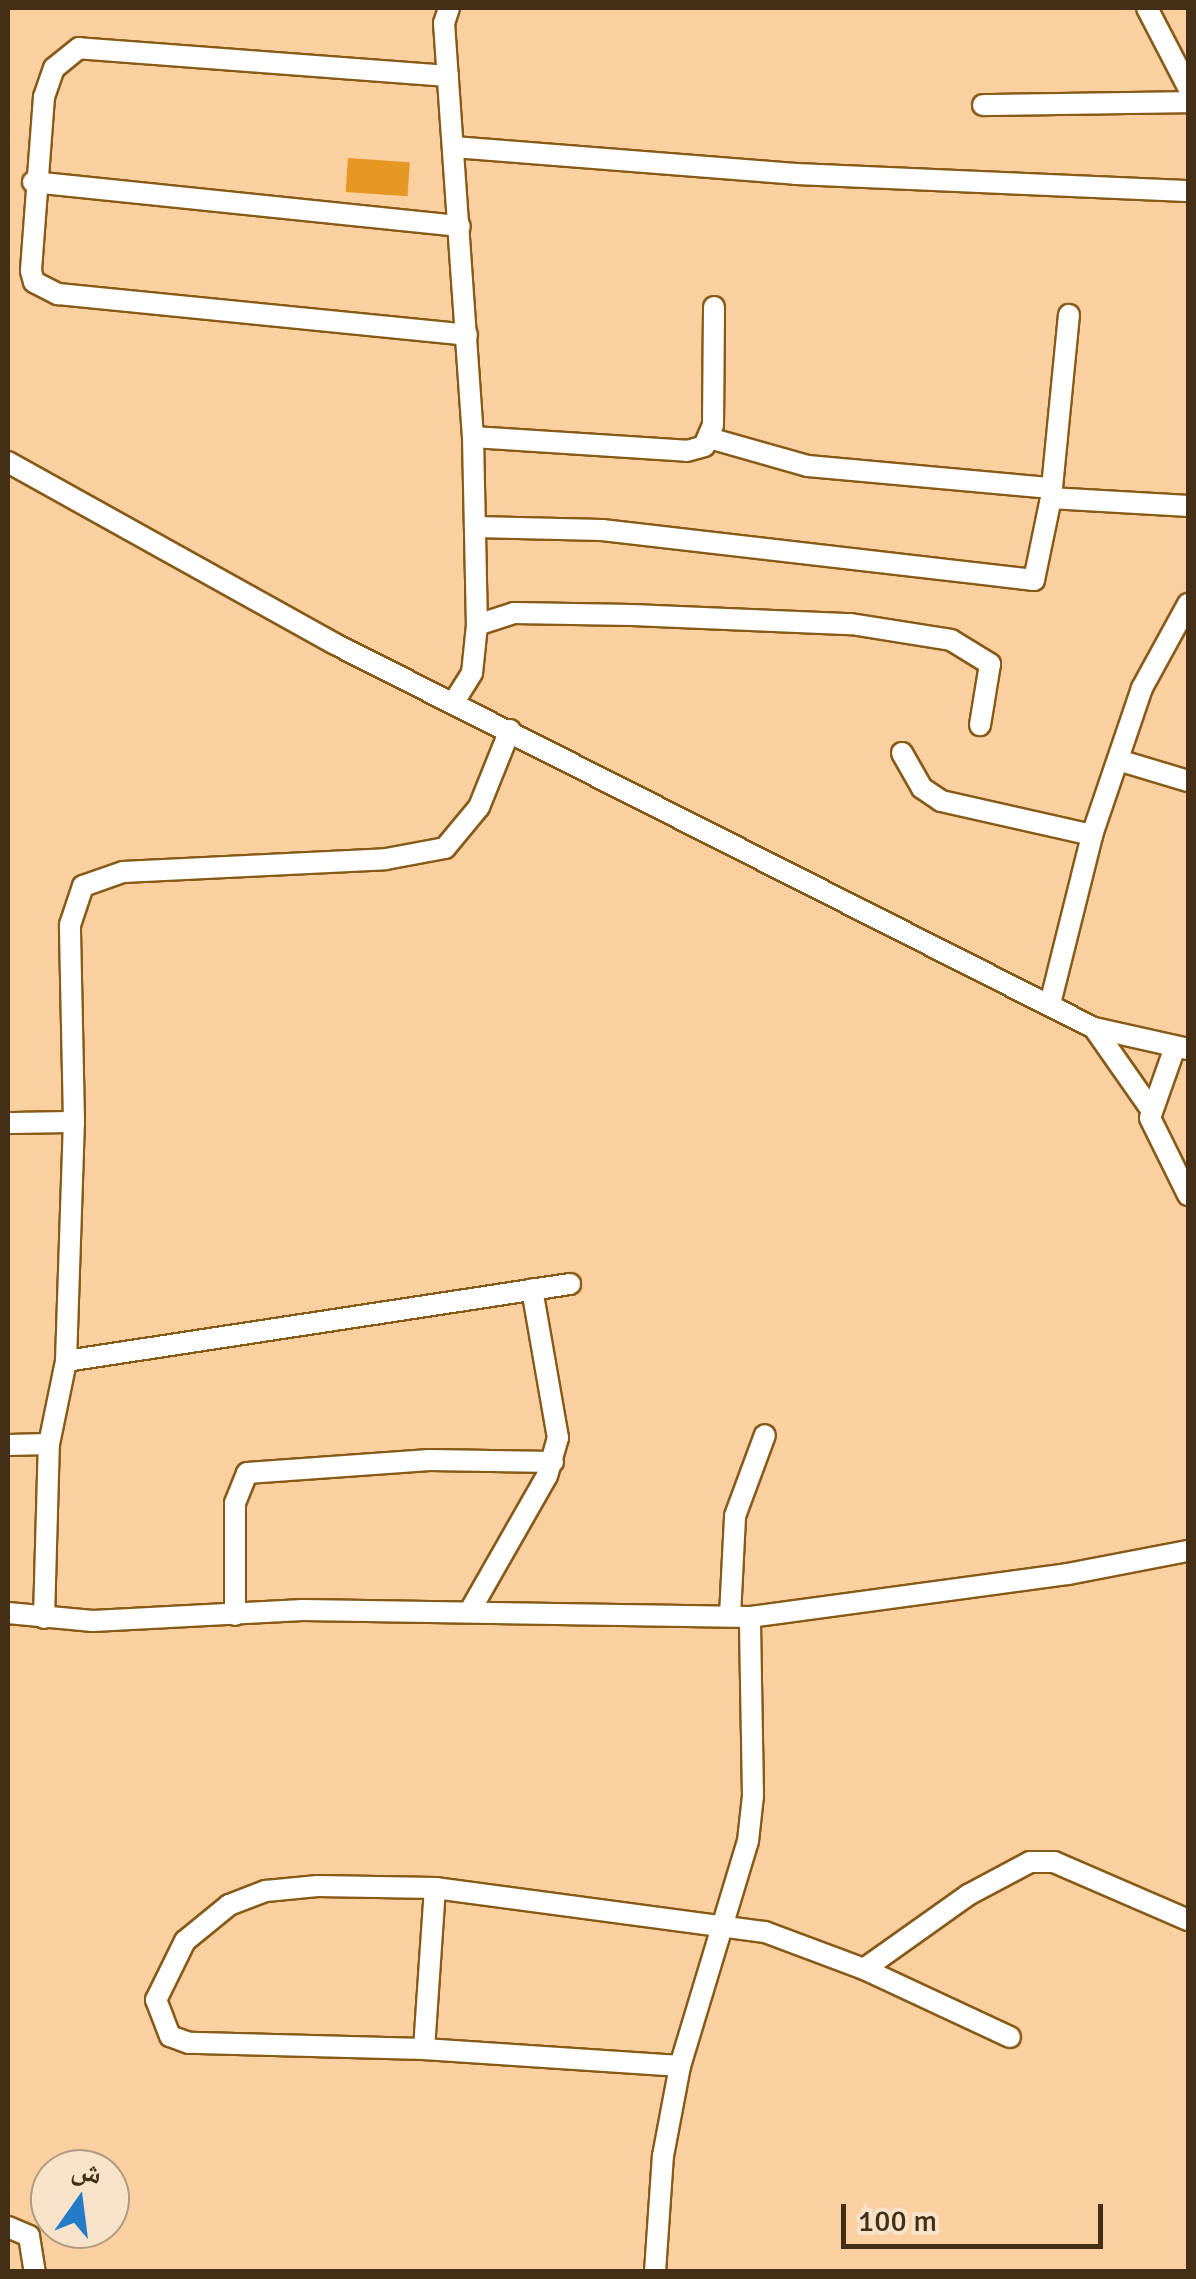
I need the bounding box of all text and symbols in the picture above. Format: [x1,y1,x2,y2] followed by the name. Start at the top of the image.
[30,2149,130,2249] north arrow
[68,2152,105,2192] text: ش
[846,2184,1108,2246] scale bar
[858,2203,937,2240] text: 100 m

